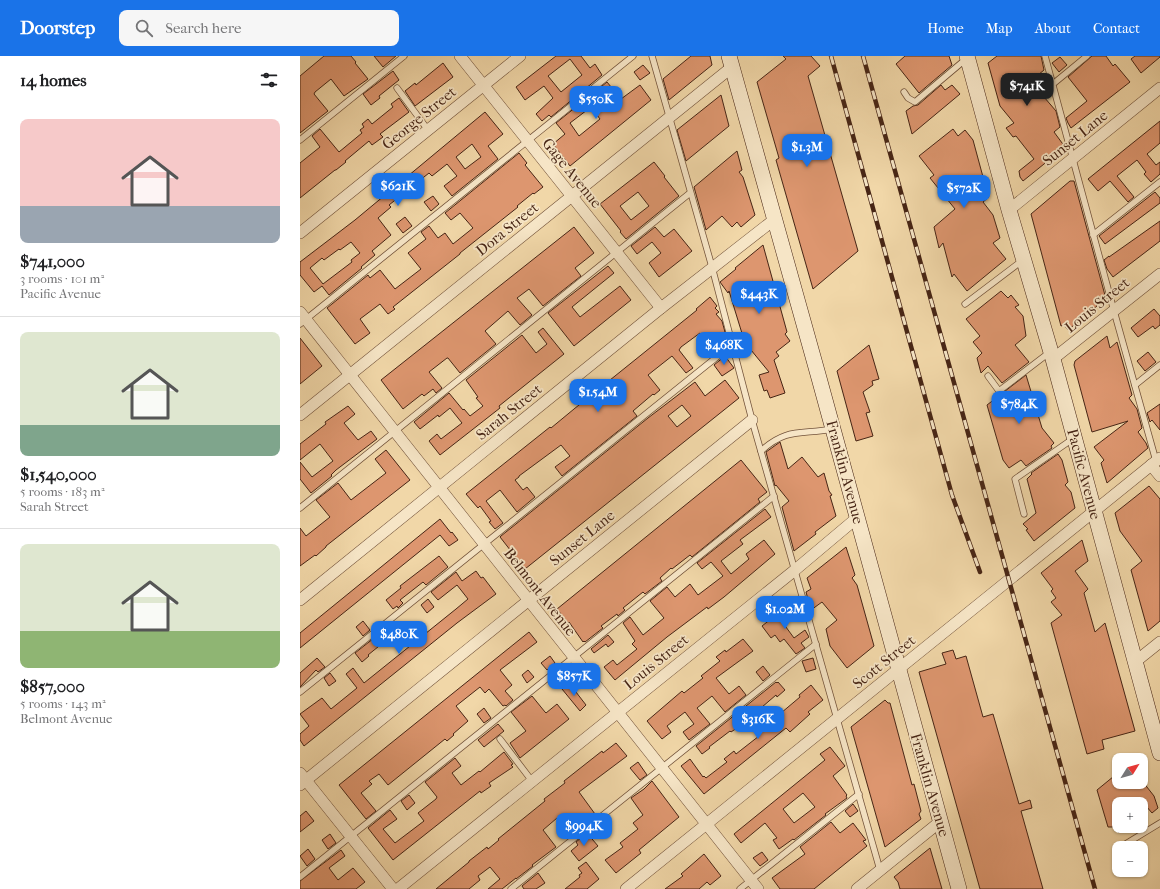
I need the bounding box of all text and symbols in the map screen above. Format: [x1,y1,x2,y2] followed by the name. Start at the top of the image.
[119,10,399,46] search box
[20,17,95,39] text: Doorstep
[133,17,155,39] icon: search
[165,19,241,37] text: Search here
[927,20,964,37] text: Home
[986,20,1013,37] text: Map
[1035,20,1071,37] text: About
[1093,20,1140,37] text: Contact
[258,69,280,91] icon: filters
[20,70,87,90] text: 14 homes
[999,73,1055,107] pin: $741K
[1010,78,1044,93] text: $741K
[378,82,460,153] street label: George Street
[568,86,624,120] pin: $550K
[579,91,613,106] text: $550K
[1039,106,1112,170] street label: Sunset Lane
[538,134,606,212] street label: Gage Avenue
[779,134,835,168] pin: $1.3M
[791,139,823,154] text: $1.3M
[114,145,186,217] icon: home
[370,173,426,207] pin: $621K
[936,175,992,209] pin: $572K
[381,178,415,193] text: $621K
[946,180,982,195] text: $572K
[472,198,542,260] street label: Dora Street
[20,251,85,271] text: $741,000
[20,271,104,286] text: 3 rooms · 101 m²
[1061,273,1133,336] street label: Louis Street
[731,281,787,315] pin: $443K
[20,286,101,301] text: Pacific Avenue
[740,286,778,301] text: $443K
[696,332,752,366] pin: $468K
[705,337,743,352] text: $468K
[114,358,186,430] icon: home
[565,379,631,413] pin: $1.54M
[473,380,546,444] street label: Sarah Street
[579,384,617,399] text: $1.54M
[991,391,1047,425] pin: $784K
[1000,396,1038,411] text: $784K
[822,418,868,526] street label: Franklin Avenue
[1063,427,1105,522] street label: Pacific Avenue
[20,464,97,484] text: $1,540,000
[20,484,105,499] text: 5 rooms · 183 m²
[20,499,89,514] text: Sarah Street
[546,506,619,570] street label: Sunset Lane
[500,544,580,640] street label: Belmont Avenue
[114,570,186,642] icon: home
[752,596,818,630] pin: $1.02M
[765,601,805,616] text: $1.02M
[371,621,427,655] pin: $480K
[380,626,418,641] text: $480K
[620,630,692,693] street label: Louis Street
[849,631,919,693] street label: Scott Street
[546,663,602,697] pin: $857K
[556,668,592,683] text: $857K
[20,676,85,696] text: $857,000
[20,696,106,711] text: 5 rooms · 143 m²
[730,706,786,740] pin: $316K
[20,711,113,726] text: Belmont Avenue
[741,711,775,726] text: $316K
[907,731,954,839] street label: Franklin Avenue
[1112,753,1148,789] north arrow
[1112,753,1148,877] map controls
[1112,797,1148,833] button: +
[556,813,612,847] pin: $994K
[565,818,603,833] text: $994K
[1112,841,1148,877] button: −

